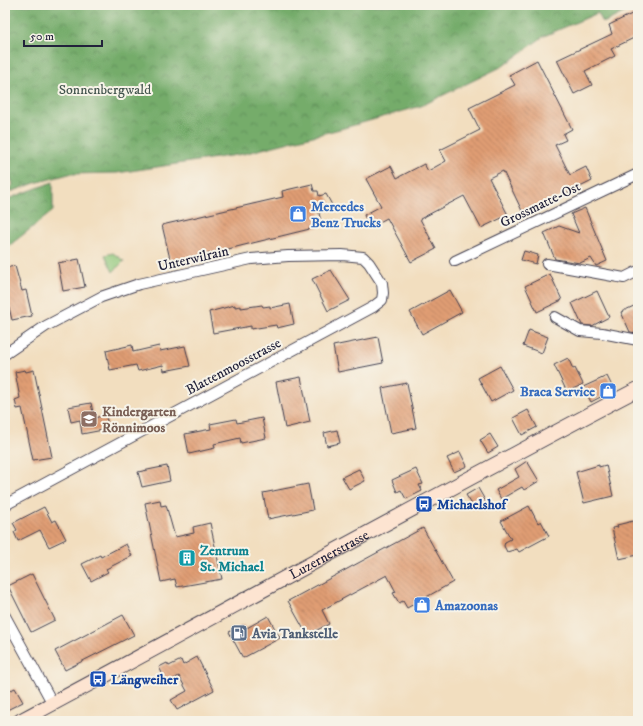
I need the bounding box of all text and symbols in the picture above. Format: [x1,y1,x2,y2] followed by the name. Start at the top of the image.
[24,22,102,48] scale bar
[30,29,54,44] text: 50 m
[59,81,151,99] park label: Sonnenbergwald
[497,177,584,232] street label: Grossmatte-Ost
[311,198,381,232] place label: Mercedes Benz Trucks
[288,204,308,224] shop icon: Mercedes Benz Trucks
[156,242,231,276] street label: Unterwilrain
[183,334,284,400] street label: Blattenmoosstrasse
[598,381,618,401] shop icon: Braca Service
[520,383,595,401] place label: Braca Service
[102,403,177,437] place label: Kindergarten Rönnimoos
[79,409,99,429] school or university icon: Kindergarten Rönnimoos
[414,494,434,514] bus stop icon: Michaelshof
[437,496,508,514] place label: Michaelshof
[286,526,372,584] street label: Luzernerstrasse
[200,542,265,576] place label: Zentrum St. Michael
[177,548,197,568] building icon: Zentrum St. Michael
[412,595,432,615] shop icon: Amazoonas
[434,597,498,615] place label: Amazoonas
[229,623,249,643] fuel station icon: Avia Tankstelle
[251,625,338,643] place label: Avia Tankstelle
[88,669,108,689] bus stop icon: Längweiher
[111,671,179,689] place label: Längweiher

